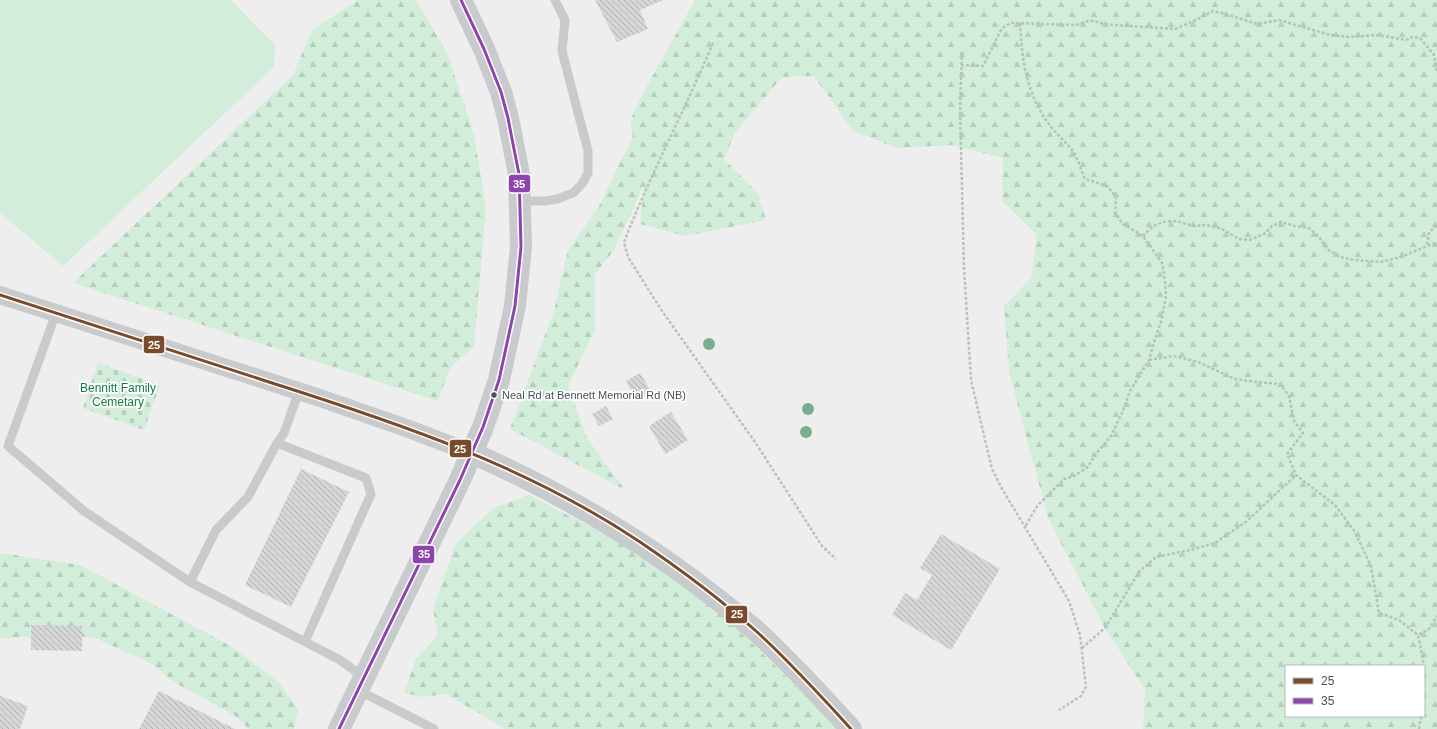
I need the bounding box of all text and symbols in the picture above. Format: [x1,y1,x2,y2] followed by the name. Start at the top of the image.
[508,174,531,193] line badge: 35
[513,178,525,190] text: 35
[143,335,165,354] line badge: 25
[148,339,160,351] text: 25
[80,381,156,409] park label: Bennitt Family Cemetary
[502,389,686,401] place label: Neal Rd at Bennett Memorial Rd (NB)
[489,390,499,400] marker: Neal Rd at Bennett Memorial Rd (NB)
[449,439,472,458] line badge: 25
[454,443,466,455] text: 25
[412,545,435,564] line badge: 35
[418,548,430,560] text: 35
[725,605,748,624] line badge: 25
[731,608,743,620] text: 25
[1285,665,1425,717] legend
[1321,674,1335,688] text: 25
[1321,694,1335,708] text: 35

